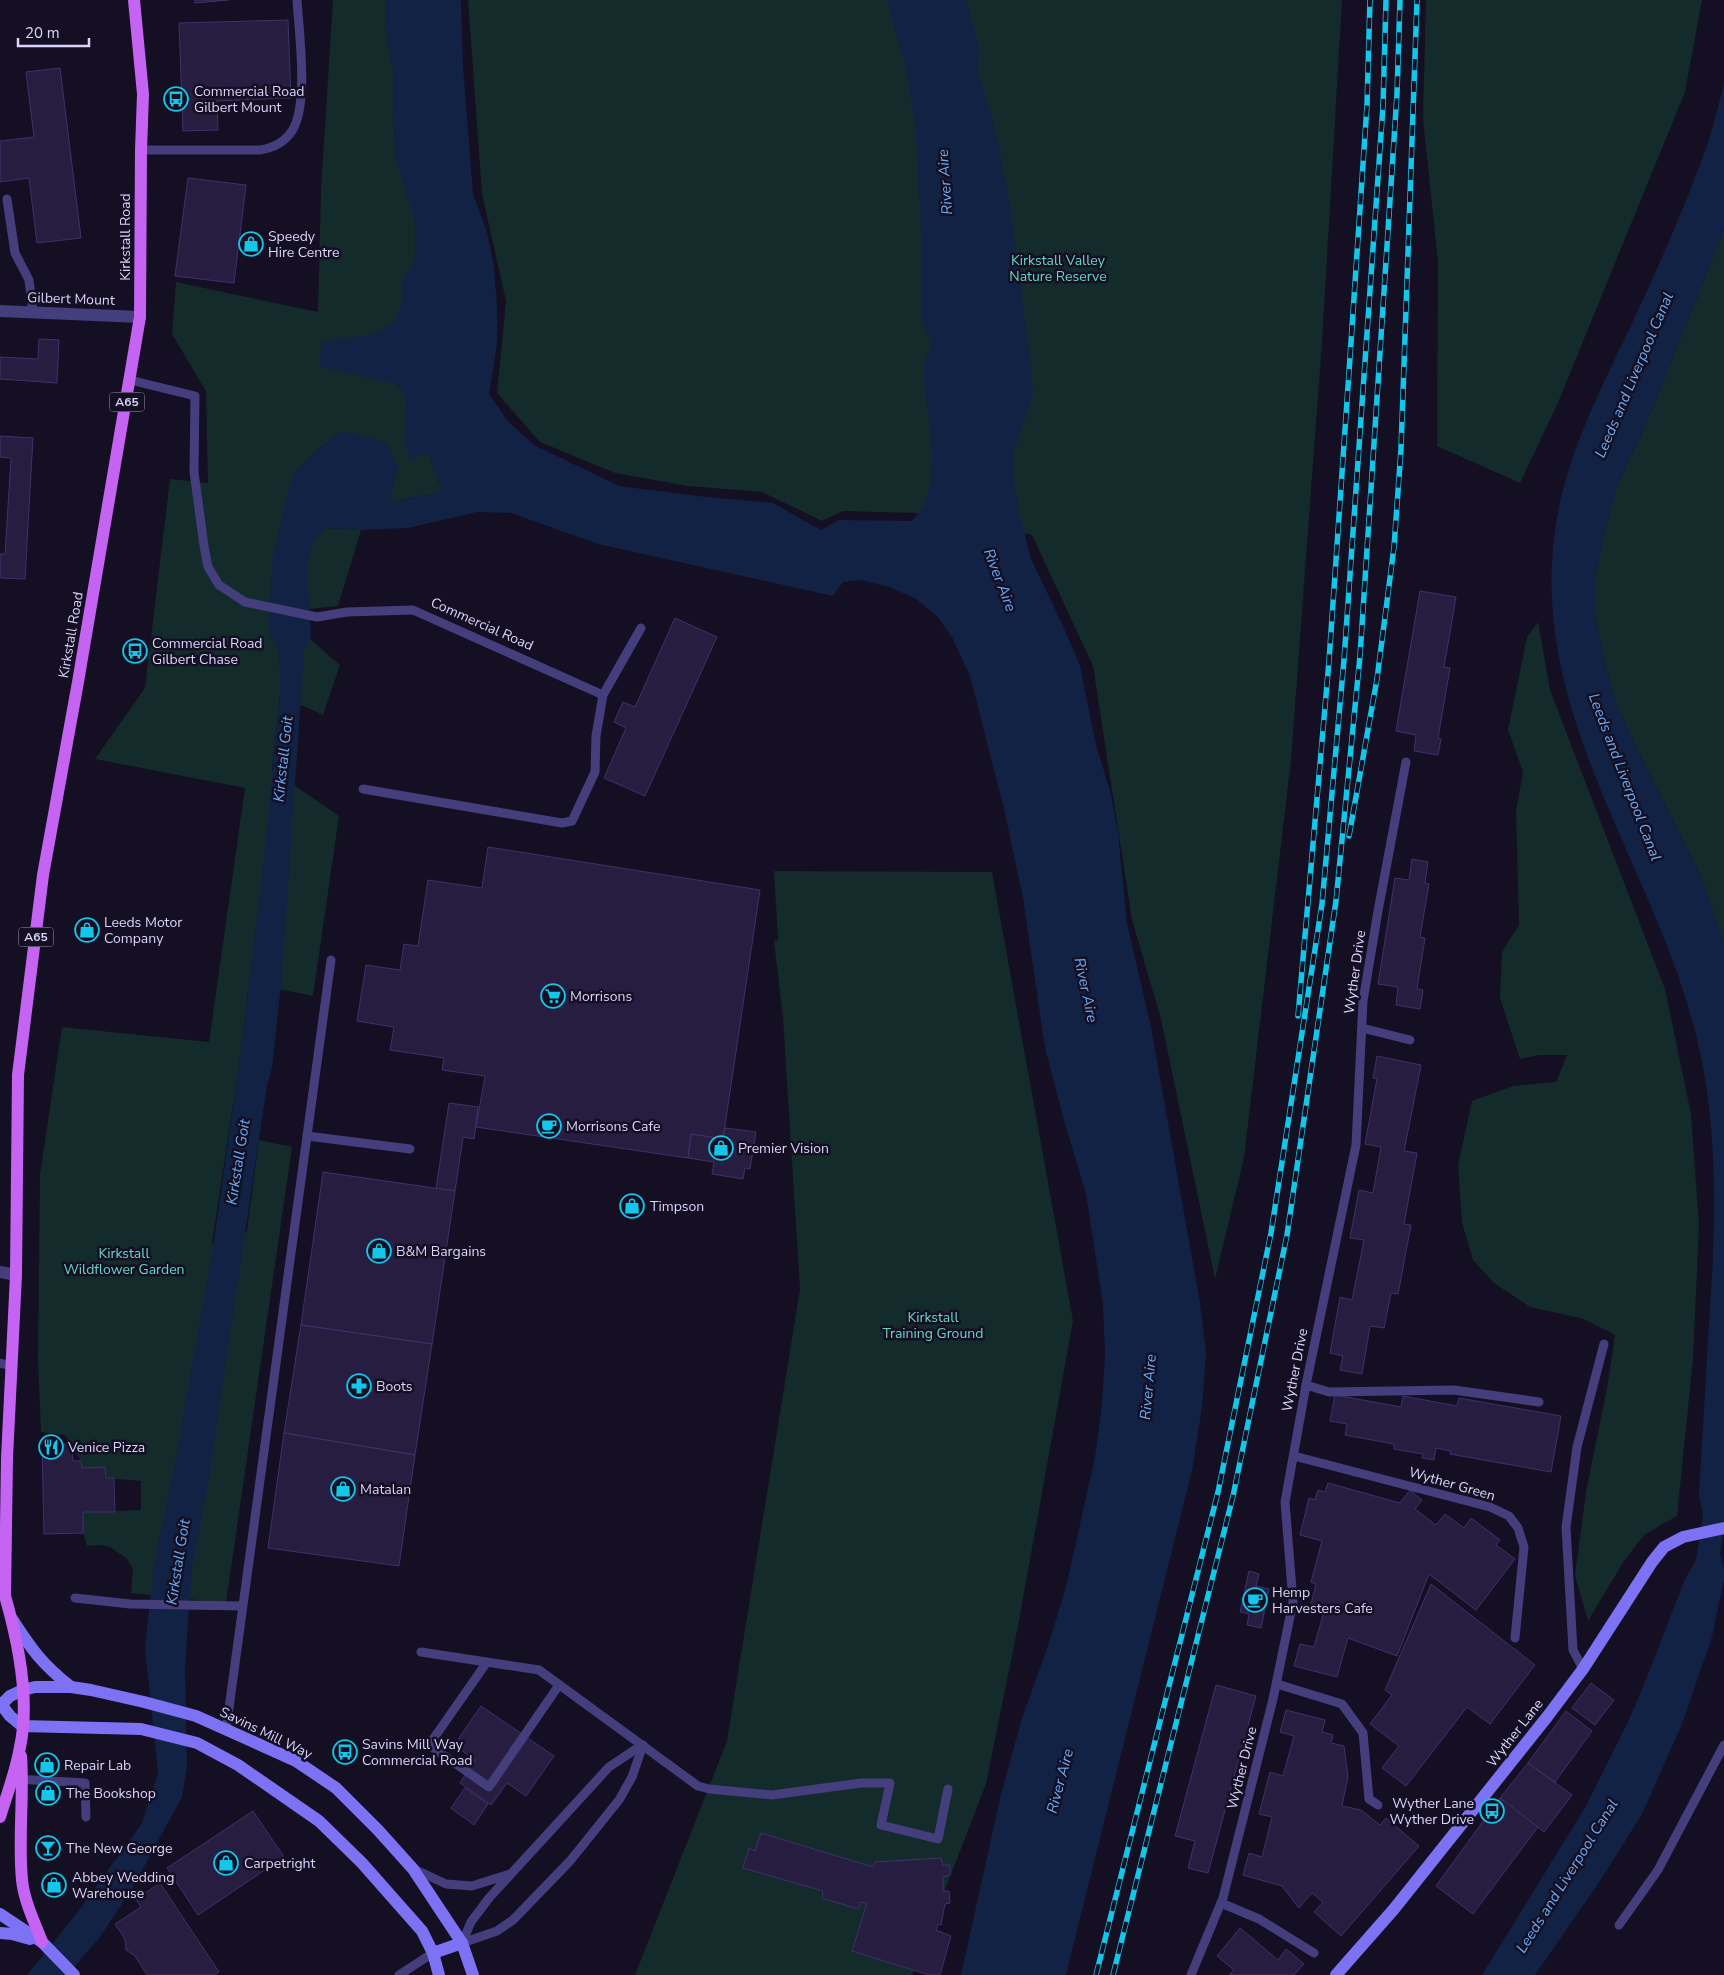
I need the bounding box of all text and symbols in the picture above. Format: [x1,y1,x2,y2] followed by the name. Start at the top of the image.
[18,15,89,47] scale bar
[25,23,60,43] text: 20 m
[194,82,305,117] place label: Commercial Road Gilbert Mount
[163,86,189,112] bus stop icon: Commercial Road Gilbert Mount
[933,148,957,216] water label: River Aire
[116,193,135,281] street label: Kirkstall Road
[268,227,339,262] place label: Speedy Hire Centre
[238,231,264,257] shop icon: Speedy Hire Centre
[1009,251,1107,286] park label: Kirkstall Valley Nature Reserve
[27,288,115,310] street label: Gilbert Mount
[1590,289,1678,461] water label: Leeds and Liverpool Canal
[110,392,144,412] road number: A65
[979,546,1021,614] water label: River Aire
[54,590,88,680] street label: Kirkstall Road
[428,593,536,655] street label: Commercial Road
[152,634,263,669] place label: Commercial Road Gilbert Chase
[122,638,148,664] bus stop icon: Commercial Road Gilbert Chase
[1584,690,1666,864] water label: Leeds and Liverpool Canal
[269,714,298,803] water label: Kirkstall Goit
[104,913,182,948] place label: Leeds Motor Company
[74,917,100,943] shop icon: Leeds Motor Company
[18,928,54,946] road number: A65
[1340,929,1370,1015] street label: Wyther Drive
[1069,956,1103,1024] water label: River Aire
[540,983,566,1009] supermarket icon: Morrisons
[570,987,632,1006] place label: Morrisons
[536,1113,562,1139] cafe icon: Morrisons Cafe
[221,1117,255,1206] water label: Kirkstall Goit
[566,1117,660,1136] place label: Morrisons Cafe
[708,1135,734,1161] shop icon: Premier Vision
[738,1139,829,1158] place label: Premier Vision
[619,1193,645,1219] shop icon: Timpson
[650,1197,704,1216] place label: Timpson
[366,1238,392,1264] shop icon: B&M Bargains
[396,1242,486,1261] place label: B&M Bargains
[63,1244,185,1279] park label: Kirkstall Wildflower Garden
[883,1308,983,1343] park label: Kirkstall Training Ground
[1278,1327,1312,1413] street label: Wyther Drive
[1135,1353,1161,1421] water label: River Aire
[346,1373,372,1399] pharmacy icon: Boots
[376,1377,413,1396] place label: Boots
[38,1434,64,1460] restaurant icon: Venice Pizza
[67,1438,145,1457] place label: Venice Pizza
[1407,1463,1497,1505] street label: Wyther Green
[330,1476,356,1502] shop icon: Matalan
[360,1480,411,1499] place label: Matalan
[161,1517,195,1606] water label: Kirkstall Goit
[1272,1583,1373,1618] place label: Hemp Harvesters Cafe
[1242,1587,1268,1613] cafe icon: Hemp Harvesters Cafe
[1482,1695,1548,1771] street label: Wyther Lane
[216,1702,316,1764] street label: Savins Mill Way
[1223,1725,1261,1811] street label: Wyther Drive
[362,1735,473,1770] place label: Savins Mill Way Commercial Road
[332,1739,358,1765] bus stop icon: Savins Mill Way Commercial Road
[1042,1747,1078,1815] water label: River Aire
[34,1752,60,1778] shop icon: Repair Lab
[64,1756,131,1775] place label: Repair Lab
[35,1780,61,1806] shop icon: The Bookshop
[66,1784,156,1803] place label: The Bookshop
[1390,1794,1474,1829] place label: Wyther Lane Wyther Drive
[1511,1795,1623,1957] water label: Leeds and Liverpool Canal
[1479,1798,1505,1824] bus stop icon: Wyther Lane Wyther Drive
[35,1835,61,1861] bar icon: The New George
[66,1839,173,1858] place label: The New George
[213,1850,239,1876] shop icon: Carpetright
[244,1854,316,1873] place label: Carpetright
[72,1868,174,1903] place label: Abbey Wedding Warehouse
[41,1872,67,1898] shop icon: Abbey Wedding Warehouse

